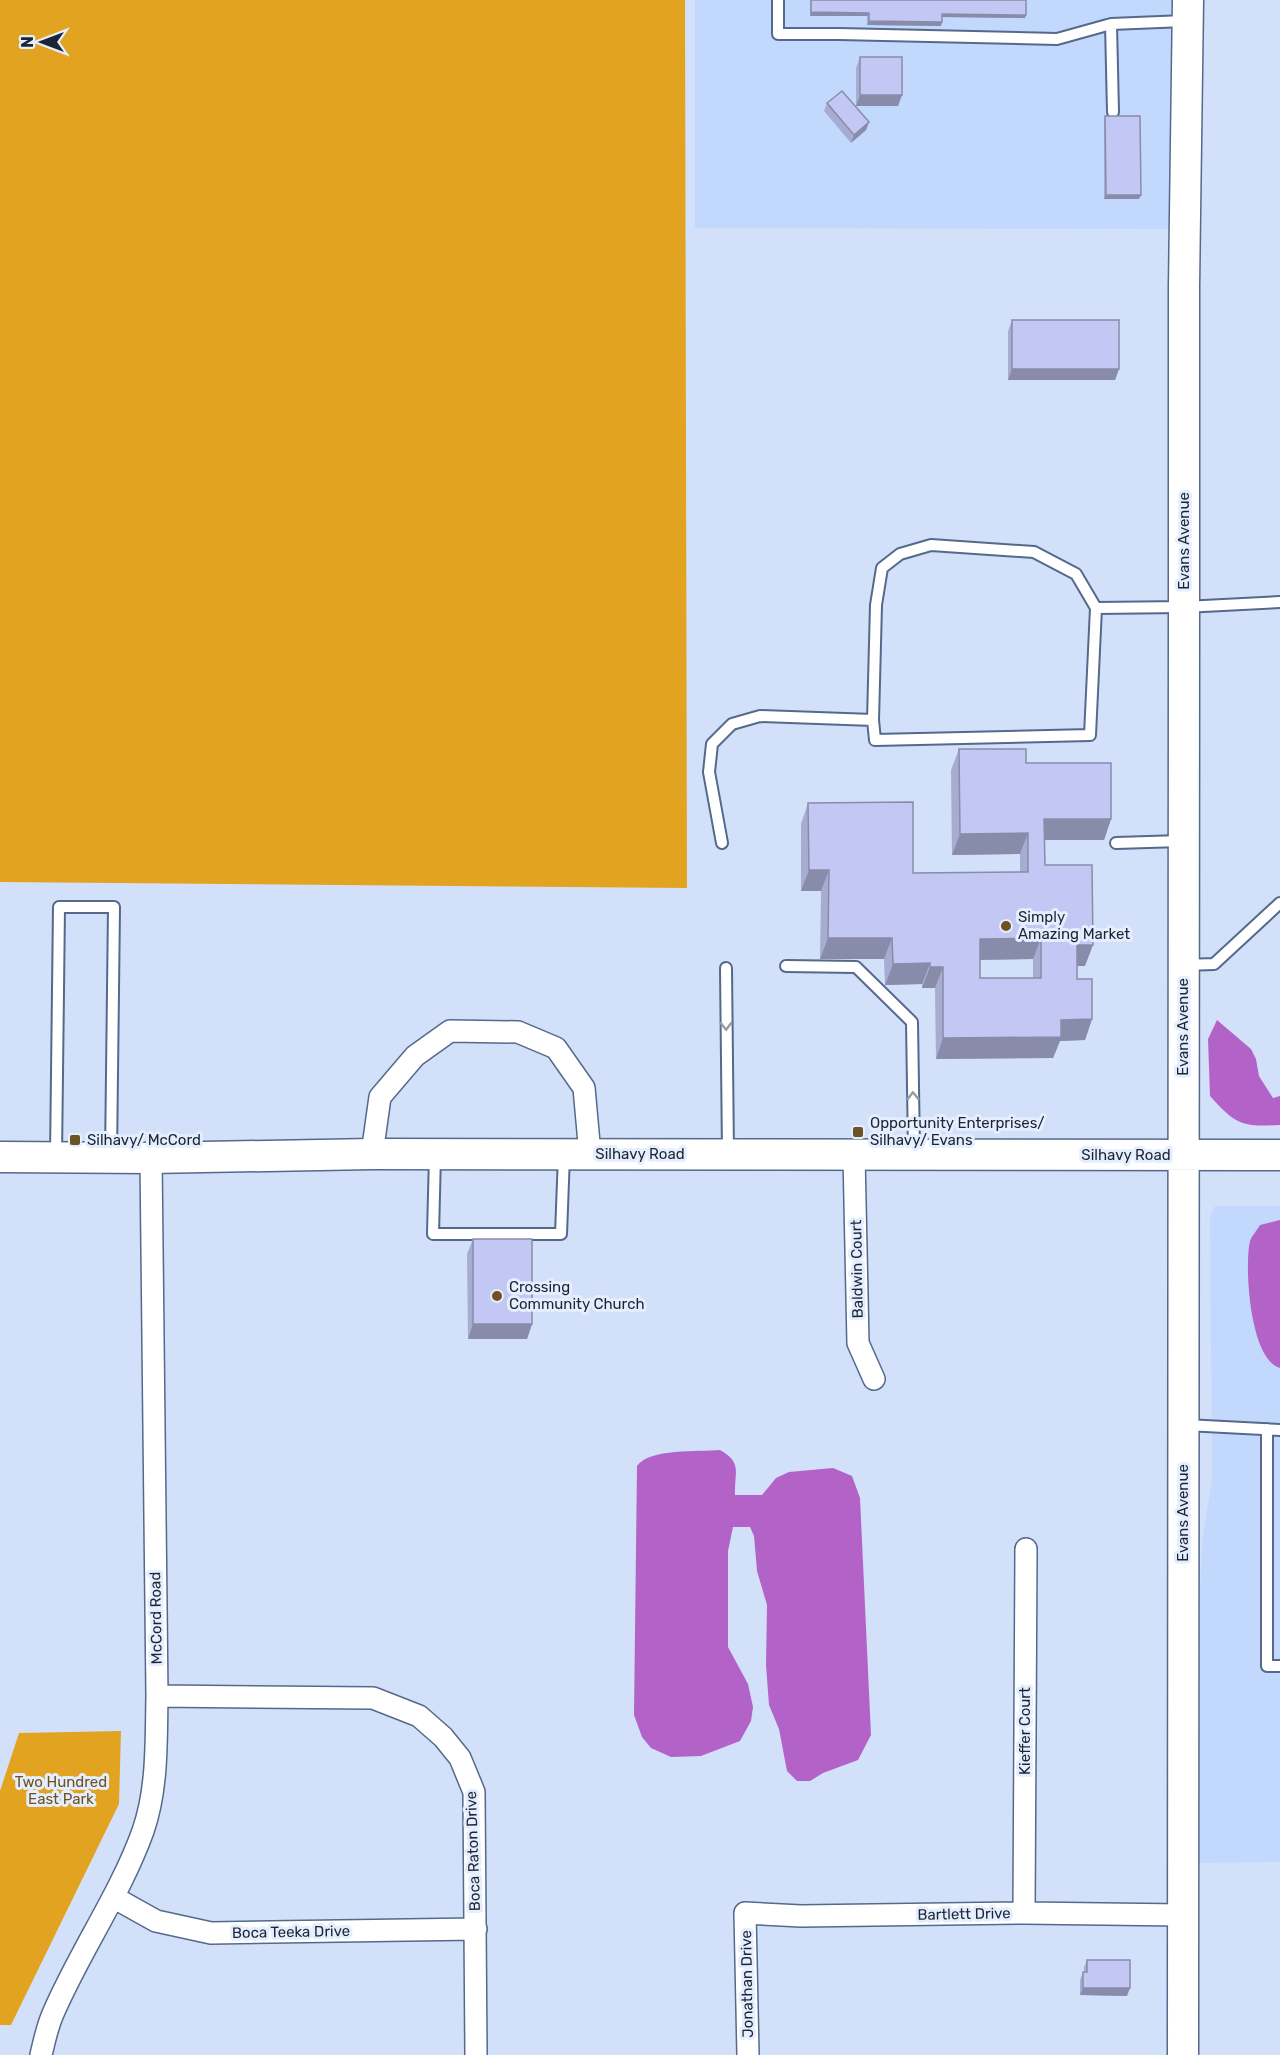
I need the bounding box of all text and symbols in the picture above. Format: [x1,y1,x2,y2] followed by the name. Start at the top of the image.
[12,12,72,72] north arrow
[18,36,37,48] text: N
[1175,492,1193,590] street label: Evans Avenue
[1018,908,1130,943] place label: Simply Amazing Market
[999,919,1013,933] marker: Simply Amazing Market
[1174,978,1192,1076] street label: Evans Avenue
[720,1022,733,1031] one-way arrow
[907,1092,919,1101] one-way arrow
[870,1114,1045,1149] place label: Opportunity Enterprises/ Silhavy/ Evans
[851,1125,865,1139] marker: Opportunity Enterprises/ Silhavy/ Evans
[87,1131,201,1149] place label: Silhavy/ McCord
[68,1133,82,1147] marker: Silhavy/ McCord
[595,1145,685,1163] street label: Silhavy Road
[1081,1146,1171,1164] street label: Silhavy Road
[847,1219,867,1318] street label: Baldwin Court
[509,1278,645,1313] place label: Crossing Community Church
[490,1289,504,1303] marker: Crossing Community Church
[1174,1464,1192,1562] street label: Evans Avenue
[146,1572,166,1664] street label: McCord Road
[1016,1687,1034,1775] street label: Kieffer Court
[15,1773,107,1808] park label: Two Hundred East Park
[462,1791,484,1911] street label: Boca Raton Drive
[917,1904,1011,1924] street label: Bartlett Drive
[232,1922,350,1942] street label: Boca Teeka Drive
[737,1930,757,2038] street label: Jonathan Drive

